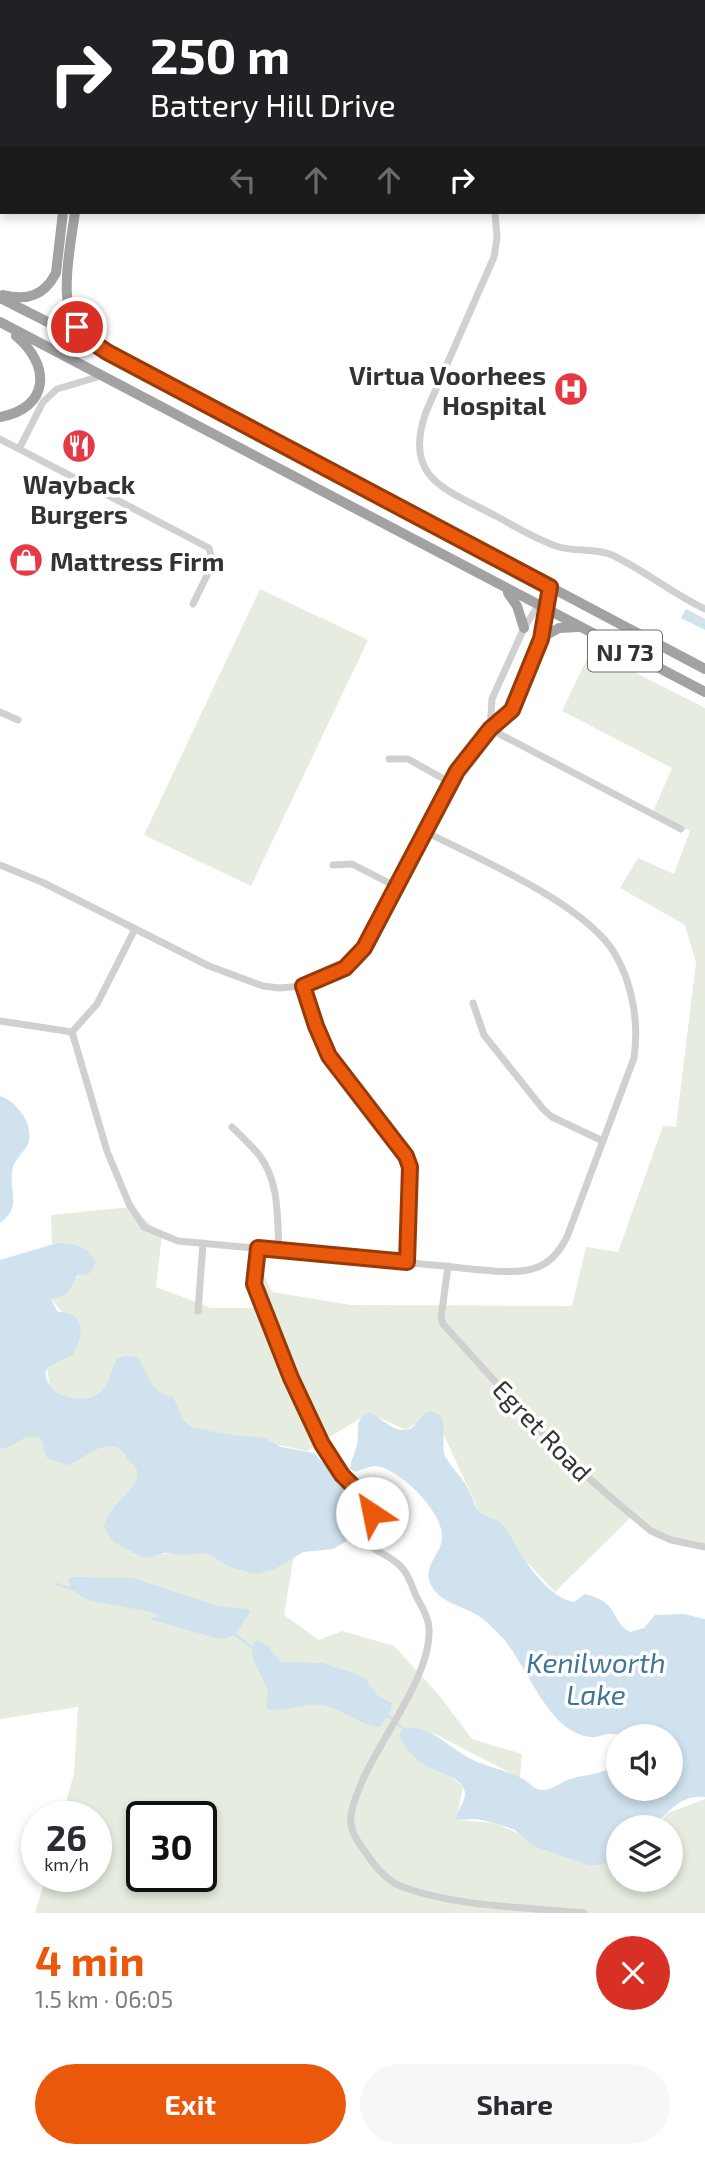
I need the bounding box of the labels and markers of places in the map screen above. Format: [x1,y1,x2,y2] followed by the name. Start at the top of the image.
[47,297,107,357] pin
[349,359,546,420] place label: Virtua Voorhees Hospital
[552,370,590,408] hospital icon: Virtua Voorhees Hospital
[60,427,98,465] restaurant icon: Wayback Burgers
[23,468,136,529] place label: Wayback Burgers
[7,541,45,579] shop icon: Mattress Firm
[50,545,224,576] place label: Mattress Firm

